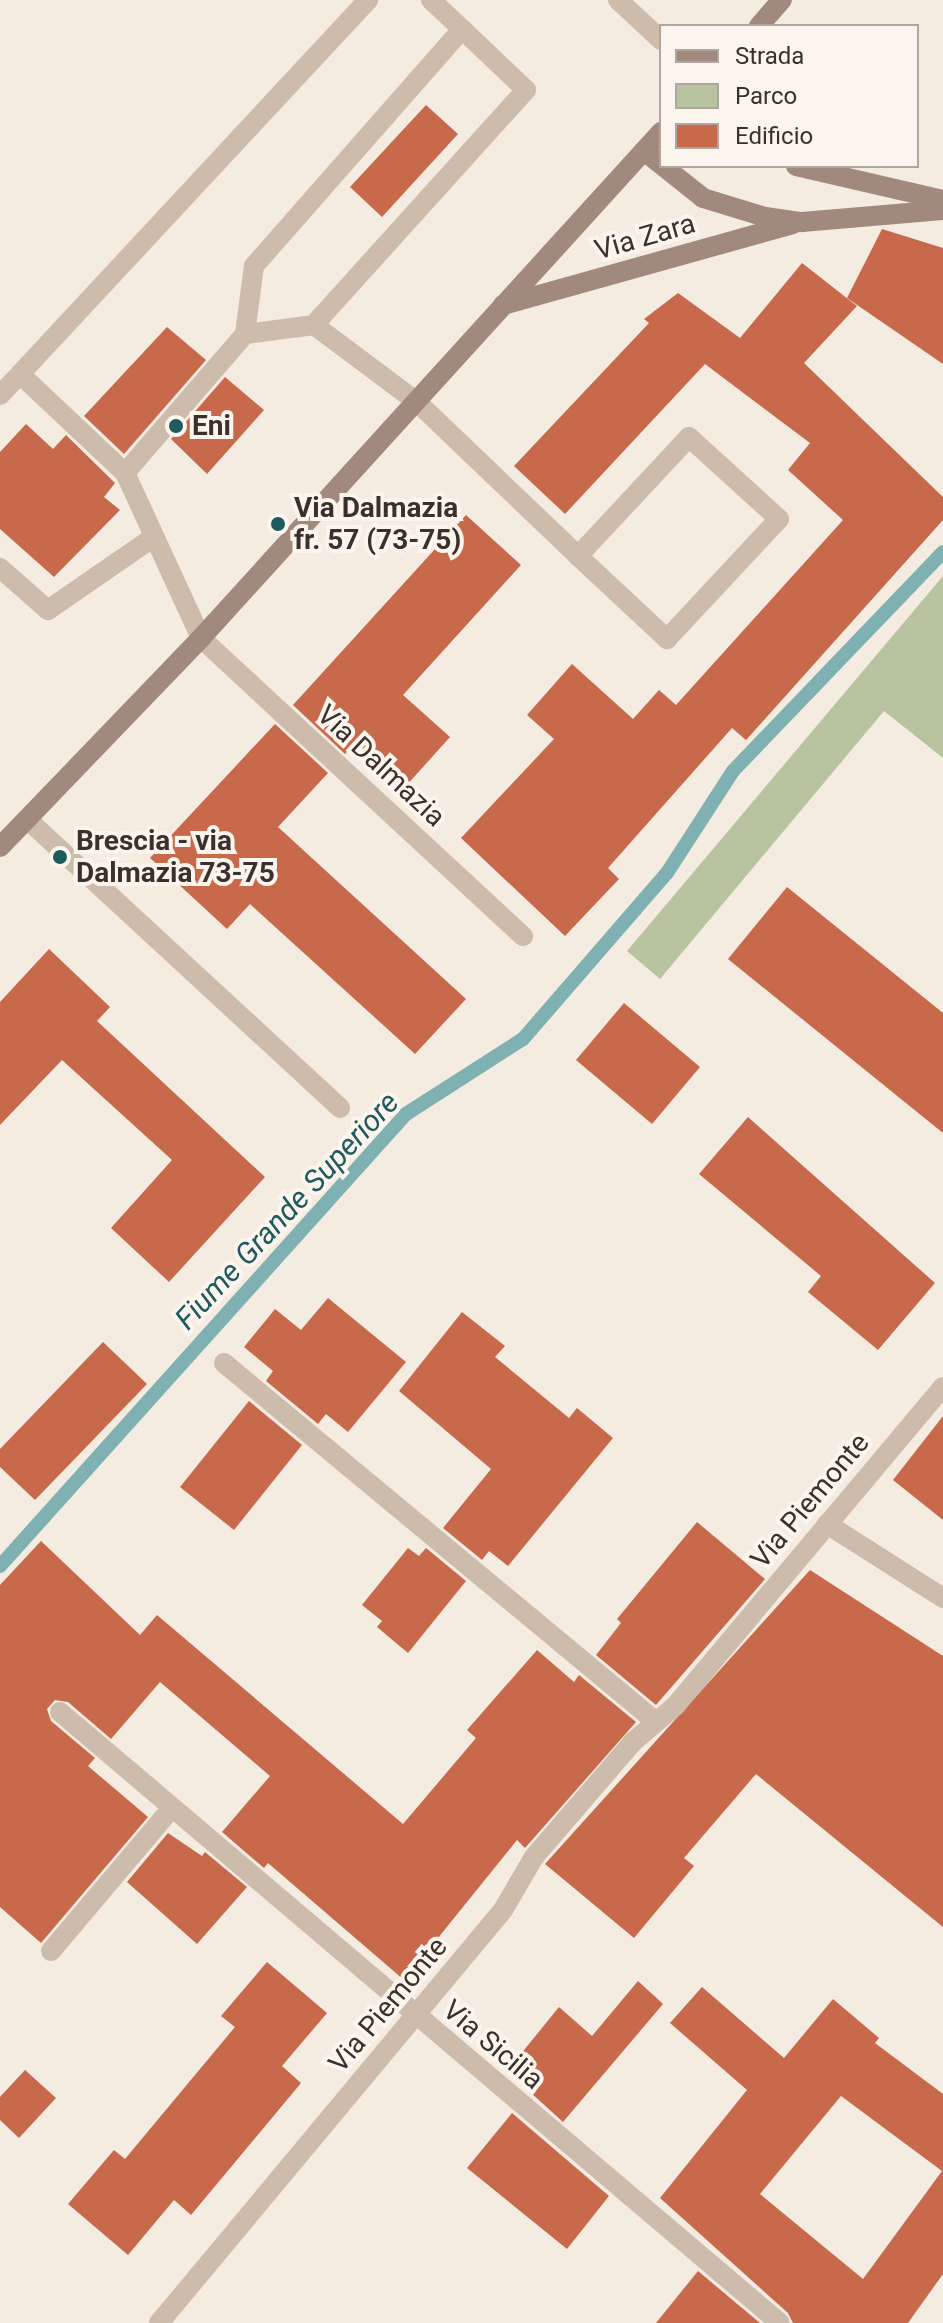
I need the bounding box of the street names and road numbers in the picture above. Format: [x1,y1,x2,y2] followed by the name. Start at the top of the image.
[591,207,699,267] street label: Via Zara
[310,698,452,834] street label: Via Dalmazia
[744,1427,876,1575] street label: Via Piemonte
[322,1931,454,2079] street label: Via Piemonte
[436,1993,550,2097] street label: Via Sicilia

